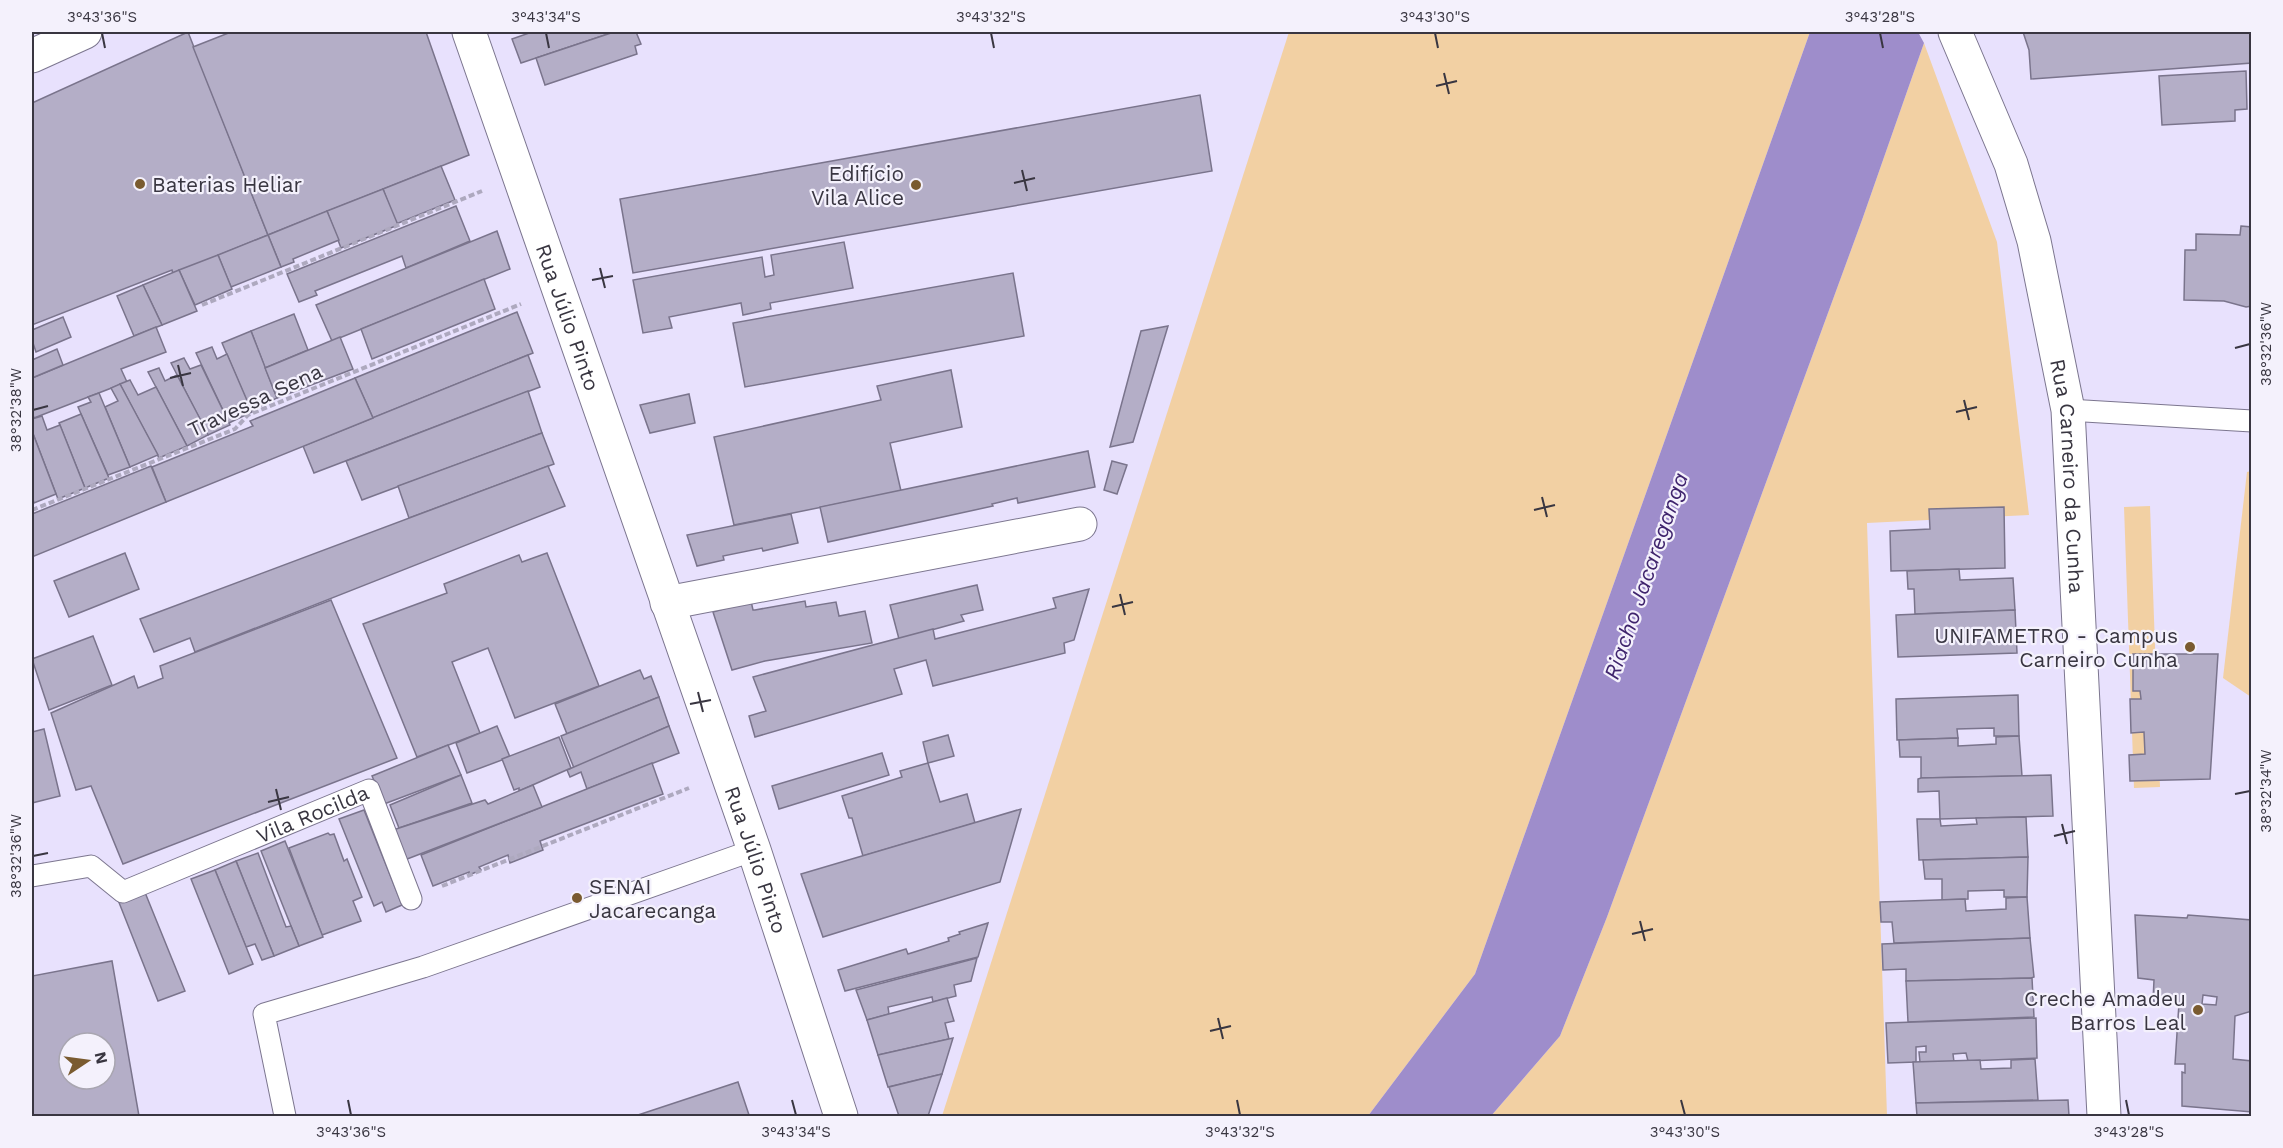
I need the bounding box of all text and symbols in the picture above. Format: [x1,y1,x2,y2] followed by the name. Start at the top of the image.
[67,8,137,26] text: 3°43'36"S
[511,8,581,26] text: 3°43'34"S
[956,8,1026,26] text: 3°43'32"S
[1400,8,1470,26] text: 3°43'30"S
[1845,8,1915,26] text: 3°43'28"S
[811,161,904,210] place label: Edifício Vila Alice
[152,172,303,197] place label: Baterias Heliar
[133,177,147,191] marker: Baterias Heliar
[909,178,923,192] marker: Edifício Vila Alice
[531,240,605,394] street label: Rua Júlio Pinto
[2257,302,2275,386] text: 38°32'36"W
[2045,356,2090,594] street label: Rua Carneiro da Cunha
[184,358,326,442] street label: Travessa Sena
[7,368,25,452] text: 38°32'38"W
[1599,469,1693,683] water label: Riacho Jacareganga
[1934,623,2178,672] place label: UNIFAMETRO - Campus Carneiro Cunha
[2183,640,2197,654] marker: UNIFAMETRO - Campus Carneiro Cunha
[2257,749,2275,833] text: 38°32'34"W
[252,779,372,848] street label: Vila Rocilda
[720,782,793,936] street label: Rua Júlio Pinto
[7,814,25,898] text: 38°32'36"W
[589,874,716,923] place label: SENAI Jacarecanga
[570,891,584,905] marker: SENAI Jacarecanga
[2024,986,2187,1035] place label: Creche Amadeu Barros Leal
[2191,1003,2205,1017] marker: Creche Amadeu Barros Leal
[57,1031,117,1091] north arrow
[91,1050,112,1066] text: N
[316,1123,386,1141] text: 3°43'36"S
[761,1123,831,1141] text: 3°43'34"S
[1205,1123,1275,1141] text: 3°43'32"S
[1650,1123,1720,1141] text: 3°43'30"S
[2094,1123,2164,1141] text: 3°43'28"S

